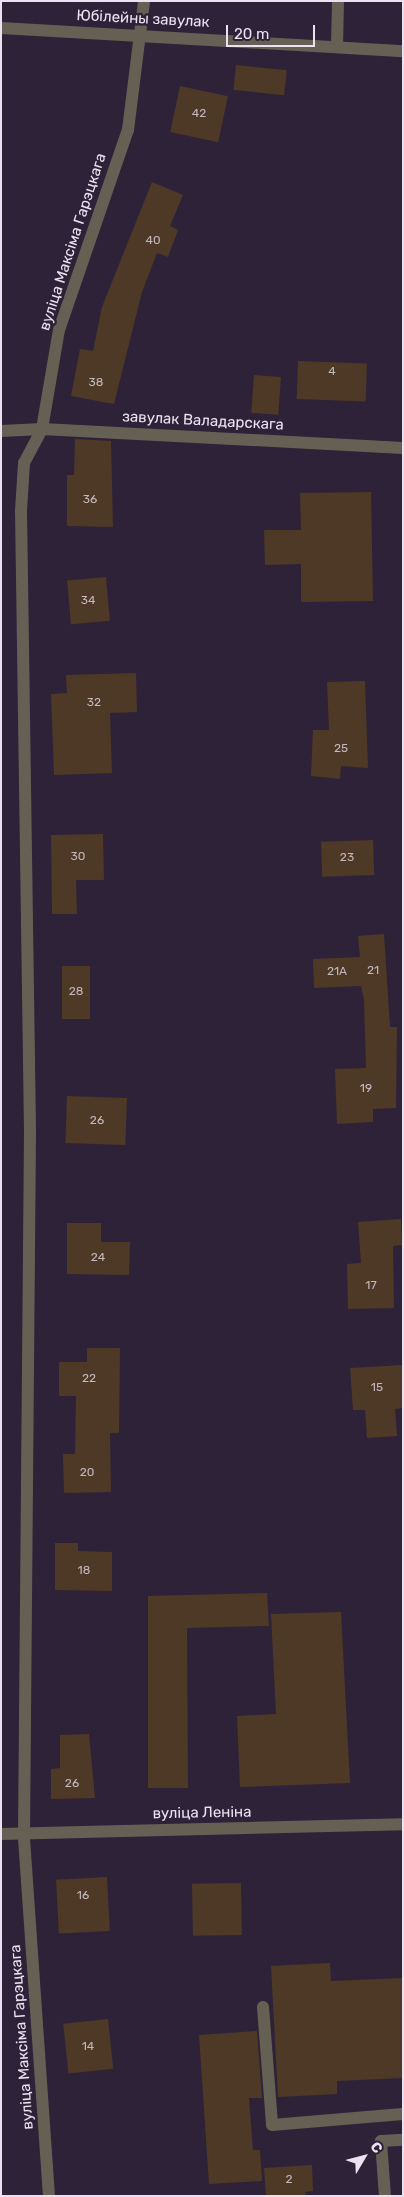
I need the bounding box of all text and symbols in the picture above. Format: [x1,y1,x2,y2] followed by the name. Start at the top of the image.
[76,7,210,31] street label: Юбілейны завулак
[229,15,318,47] scale bar
[234,25,269,43] text: 20 m
[192,107,206,121] house number: 42
[36,151,110,333] street label: вуліца Максіма Гарэцкага
[145,234,161,248] house number: 40
[328,365,336,379] house number: 4
[89,376,103,390] house number: 38
[122,408,284,434] street label: завулак Валадарскага
[83,493,97,507] house number: 36
[81,594,95,608] house number: 34
[87,696,101,710] house number: 32
[334,742,348,756] house number: 25
[71,850,85,864] house number: 30
[340,851,354,865] house number: 23
[367,964,379,978] house number: 21
[327,965,347,979] house number: 21А
[69,985,83,999] house number: 28
[360,1082,372,1096] house number: 19
[90,1114,104,1128] house number: 26
[91,1251,105,1265] house number: 24
[365,1279,377,1293] house number: 17
[82,1372,96,1386] house number: 22
[371,1381,383,1395] house number: 15
[80,1466,94,1480] house number: 20
[78,1564,90,1578] house number: 18
[65,1777,79,1791] house number: 26
[152,1803,252,1823] street label: вуліца Леніна
[77,1889,89,1903] house number: 16
[7,1944,37,2130] street label: вуліца Максіма Гарэцкага
[82,2040,94,2054] house number: 14
[339,2132,389,2182] north arrow
[367,2139,386,2157] text: С
[285,2173,293,2187] house number: 2

